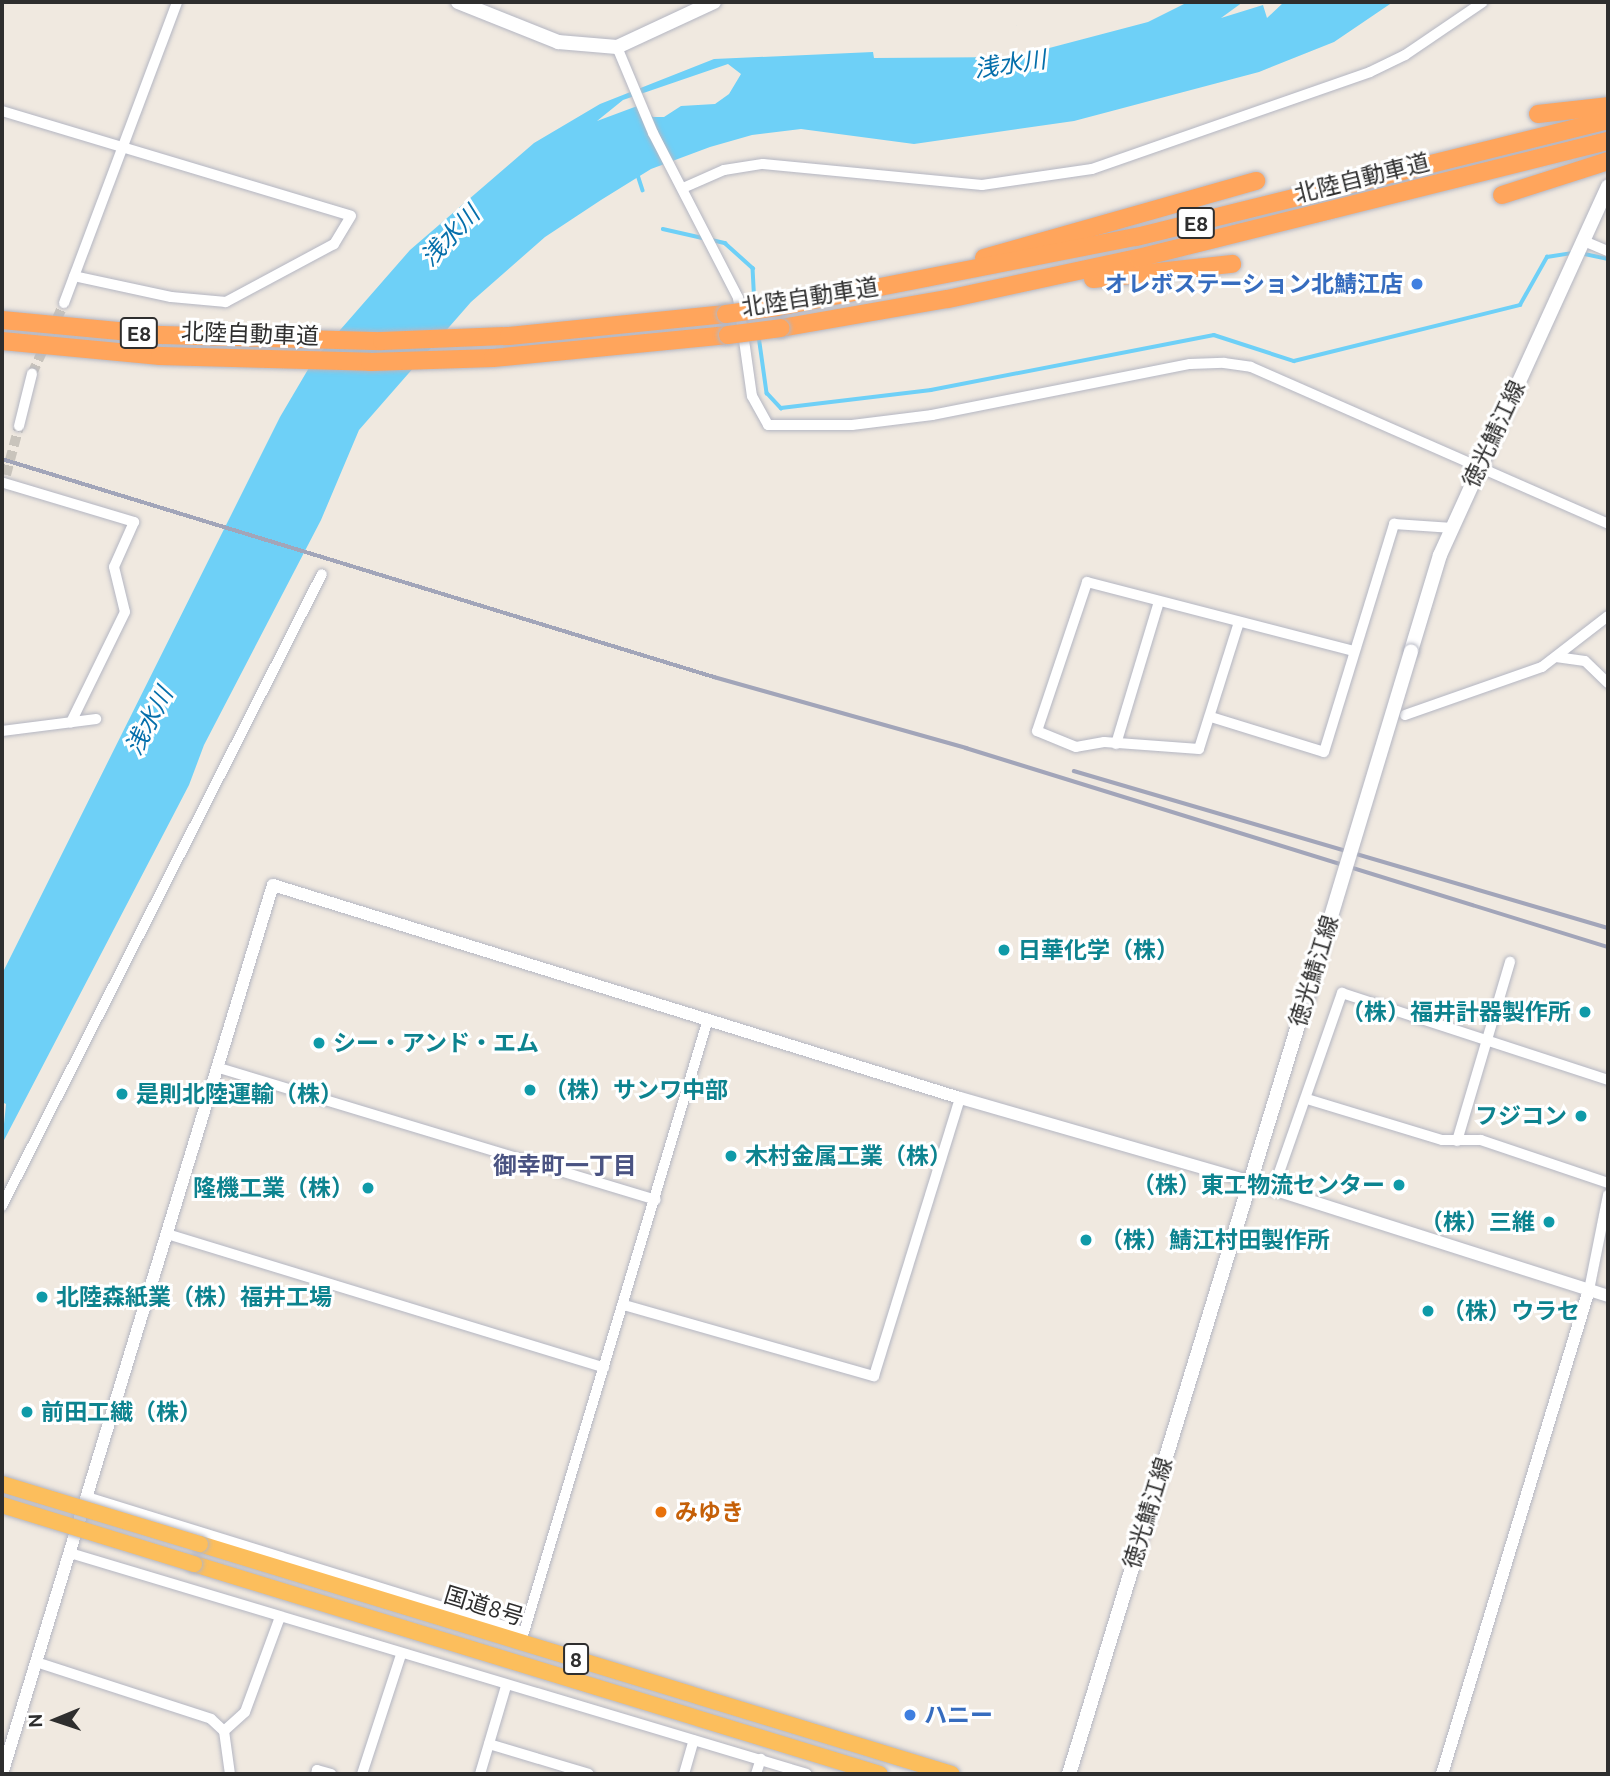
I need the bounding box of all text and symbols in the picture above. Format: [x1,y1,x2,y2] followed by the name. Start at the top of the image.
[972,45,1048,83] water label: 浅水川
[1292,148,1432,208] street label: 北陸自動車道
[415,200,485,272] water label: 浅水川
[1177,206,1215,241] road number: E8
[1104,270,1403,298] place label: オレボステーション北鯖江店
[740,273,880,321] street label: 北陸自動車道
[1409,276,1425,292] marker: オレボステーション北鯖江店
[120,316,158,350] road number: E8
[181,318,319,350] street label: 北陸自動車道
[1457,376,1531,492] street label: 徳光鯖江線
[119,682,179,760] water label: 浅水川
[1284,912,1344,1030] street label: 徳光鯖江線
[1018,936,1179,964] place label: 日華化学（株）
[996,942,1012,958] marker: 日華化学（株）
[1341,998,1571,1026] place label: （株）福井計器製作所
[1577,1004,1593,1020] marker: （株）福井計器製作所
[333,1029,540,1057] place label: シー・アンド・エム
[311,1035,327,1051] marker: シー・アンド・エム
[544,1076,728,1104] place label: （株）サンワ中部
[136,1080,343,1108] place label: 是則北陸運輸（株）
[522,1082,538,1098] marker: （株）サンワ中部
[114,1086,130,1102] marker: 是則北陸運輸（株）
[1475,1102,1567,1130] place label: フジコン
[1573,1108,1589,1124] marker: フジコン
[745,1142,952,1170] place label: 木村金属工業（株）
[723,1148,739,1164] marker: 木村金属工業（株）
[493,1152,637,1180] district label: 御幸町一丁目
[1132,1171,1385,1199] place label: （株）東工物流センター
[193,1174,354,1202] place label: 隆機工業（株）
[1391,1177,1407,1193] marker: （株）東工物流センター
[360,1180,376,1196] marker: 隆機工業（株）
[1420,1208,1535,1236] place label: （株）三維
[1541,1214,1557,1230] marker: （株）三維
[1100,1226,1330,1254] place label: （株）鯖江村田製作所
[1078,1232,1094,1248] marker: （株）鯖江村田製作所
[56,1283,332,1311] place label: 北陸森紙業（株）福井工場
[34,1289,50,1305] marker: 北陸森紙業（株）福井工場
[1442,1297,1580,1325] place label: （株）ウラセ
[1420,1303,1436,1319] marker: （株）ウラセ
[41,1398,202,1426] place label: 前田工繊（株）
[19,1404,35,1420] marker: 前田工繊（株）
[1118,1454,1178,1572] street label: 徳光鯖江線
[675,1498,744,1526] place label: みゆき
[653,1504,669,1520] marker: みゆき
[441,1581,527,1631] street label: 国道8号
[562,1642,590,1676] road number: 8
[21,1685,91,1755] north arrow
[924,1701,993,1729] place label: ハニー
[902,1707,918,1723] marker: ハニー
[24,1713,46,1728] text: N

